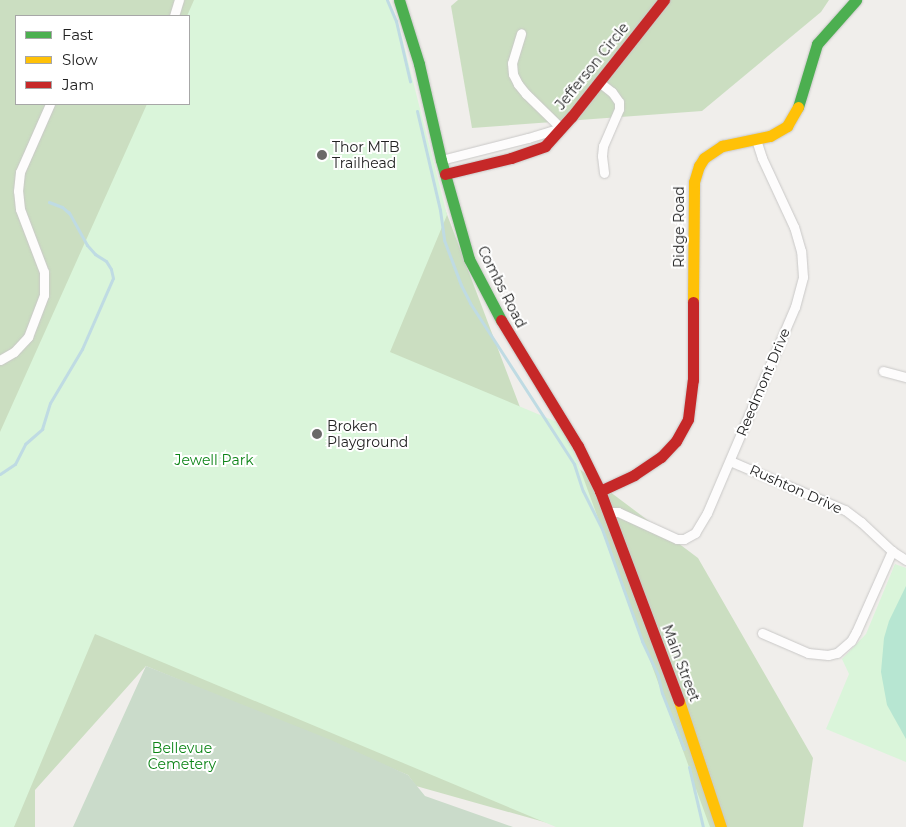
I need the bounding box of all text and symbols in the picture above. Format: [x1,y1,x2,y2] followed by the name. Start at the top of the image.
[15,15,190,105] legend
[552,19,632,113] street label: Jefferson Circle
[62,25,93,44] text: Fast
[62,50,98,69] text: Slow
[62,75,94,94] text: Jam
[332,139,400,172] place label: Thor MTB Trailhead
[316,149,328,161] marker: Thor MTB Trailhead
[671,186,687,268] street label: Ridge Road
[474,243,530,331] street label: Combs Road
[733,325,793,439] street label: Reedmont Drive
[327,418,408,451] place label: Broken Playground
[311,428,323,440] marker: Broken Playground
[174,452,254,468] park label: Jewell Park
[747,461,845,517] street label: Rushton Drive
[659,622,703,704] street label: Main Street
[148,740,216,772] park label: Bellevue Cemetery

